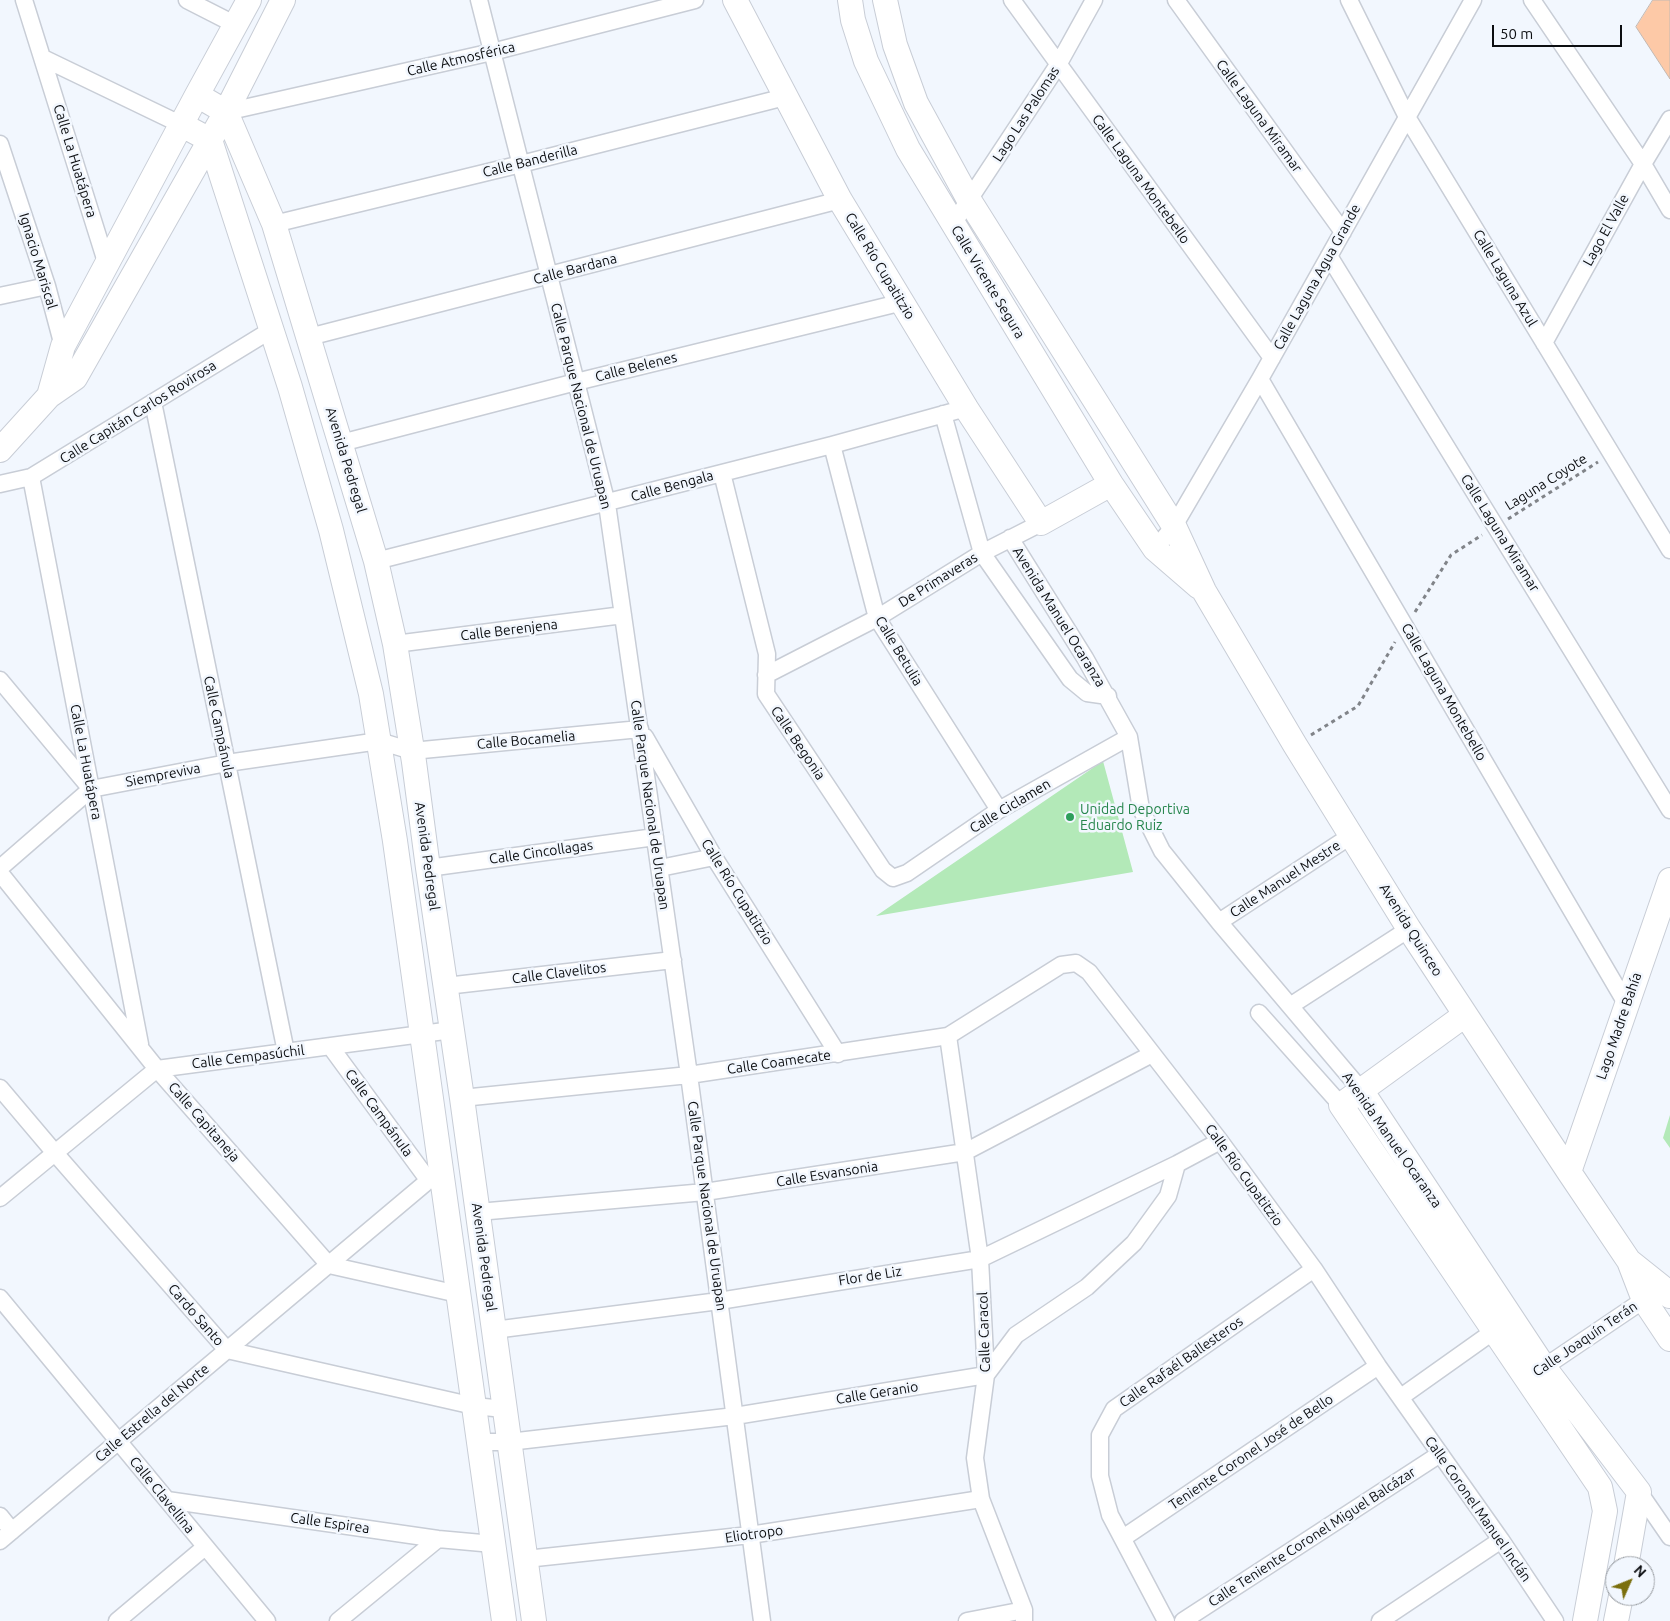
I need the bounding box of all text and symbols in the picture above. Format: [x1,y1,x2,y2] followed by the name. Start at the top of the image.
[1495,15,1625,47] scale bar
[1500,25,1533,42] text: 50 m
[405,38,517,80] street label: Calle Atmosférica
[1212,56,1306,176] street label: Calle Laguna Miramar
[989,63,1063,165] street label: Lago Las Palomas
[50,102,100,220] street label: Calle La Huatápera
[1088,111,1194,247] street label: Calle Laguna Montebello
[481,141,579,181] street label: Calle Banderilla
[1579,191,1633,269] street label: Lago El Valle
[1270,201,1364,353] street label: Calle Laguna Agua Grande
[841,209,919,323] street label: Calle Río Cupatitzio
[15,211,61,311] street label: Ignacio Mariscal
[948,222,1028,342] street label: Calle Vicente Segura
[1469,226,1541,330] street label: Calle Laguna Azul
[531,250,619,288] street label: Calle Bardana
[547,301,615,511] street label: Calle Parque Nacional de Uruapan
[593,349,679,385] street label: Calle Belenes
[57,357,219,467] street label: Calle Capitán Carlos Rovirosa
[322,405,370,515] street label: Avenida Pedregal
[1502,450,1590,514] street label: Laguna Coyote
[629,467,715,505] street label: Calle Bengala
[1457,471,1543,595] street label: Calle Laguna Miramar
[1009,544,1109,690] street label: Avenida Manuel Ocaranza
[895,549,981,611] street label: De Primaveras
[872,613,926,689] street label: Calle Betulia
[459,616,559,644] street label: Calle Berenjena
[1398,620,1490,764] street label: Calle Laguna Montebello
[200,674,238,780] street label: Calle Campánula
[627,699,673,911] street label: Calle Parque Nacional de Uruapan
[67,703,105,821] street label: Calle La Huatápera
[767,703,829,783] street label: Calle Begonia
[476,727,576,753] street label: Calle Bocamelia
[124,760,202,790] street label: Siempreviva
[967,775,1053,837] street label: Calle Ciclamen
[411,801,443,911] street label: Avenida Pedregal
[1080,801,1190,834] place label: Unidad Deportiva Eduardo Ruiz
[1064,811,1076,823] marker: Unidad Deportiva Eduardo Ruiz
[488,836,594,868] street label: Calle Cincollagas
[698,836,776,948] street label: Calle Río Cupatitzio
[1227,837,1343,921] street label: Calle Manuel Mestre
[1376,881,1446,979] street label: Avenida Quinceo
[511,959,607,987] street label: Calle Clavelitos
[1593,970,1645,1082] street label: Lago Madre Bahía
[191,1042,305,1072] street label: Calle Cempasúchil
[726,1046,832,1078] street label: Calle Coamecate
[342,1066,416,1160] street label: Calle Campánula
[1339,1069,1445,1211] street label: Avenida Manuel Ocaranza
[165,1079,243,1165] street label: Calle Capitaneja
[684,1100,730,1312] street label: Calle Parque Nacional de Uruapan
[1201,1121,1287,1229] street label: Calle Río Cupatitzio
[775,1158,879,1190] street label: Calle Esvansonia
[468,1202,500,1312] street label: Avenida Pedregal
[837,1263,903,1289] street label: Flor de Liz
[164,1280,228,1350] street label: Cardo Santo
[974,1291,994,1373] street label: Calle Caracol
[1530,1298,1640,1380] street label: Calle Joaquín Terán
[1116,1313,1246,1411] street label: Calle Rafaél Ballesteros
[92,1360,212,1466] street label: Calle Estrella del Norte
[835,1378,919,1408] street label: Calle Geranio
[1166,1391,1336,1513] street label: Teniente Coronel José de Bello
[1421,1433,1535,1585] street label: Calle Coronel Manuel Inclán
[126,1453,198,1537] street label: Calle Clavellina
[1205,1464,1419,1610] street label: Calle Teniente Coronel Miguel Balcázar
[289,1509,371,1537] street label: Calle Espirea
[724,1522,784,1546] street label: Eliotropo
[1605,1556,1655,1606] north arrow
[1631,1562,1649,1581] text: N

